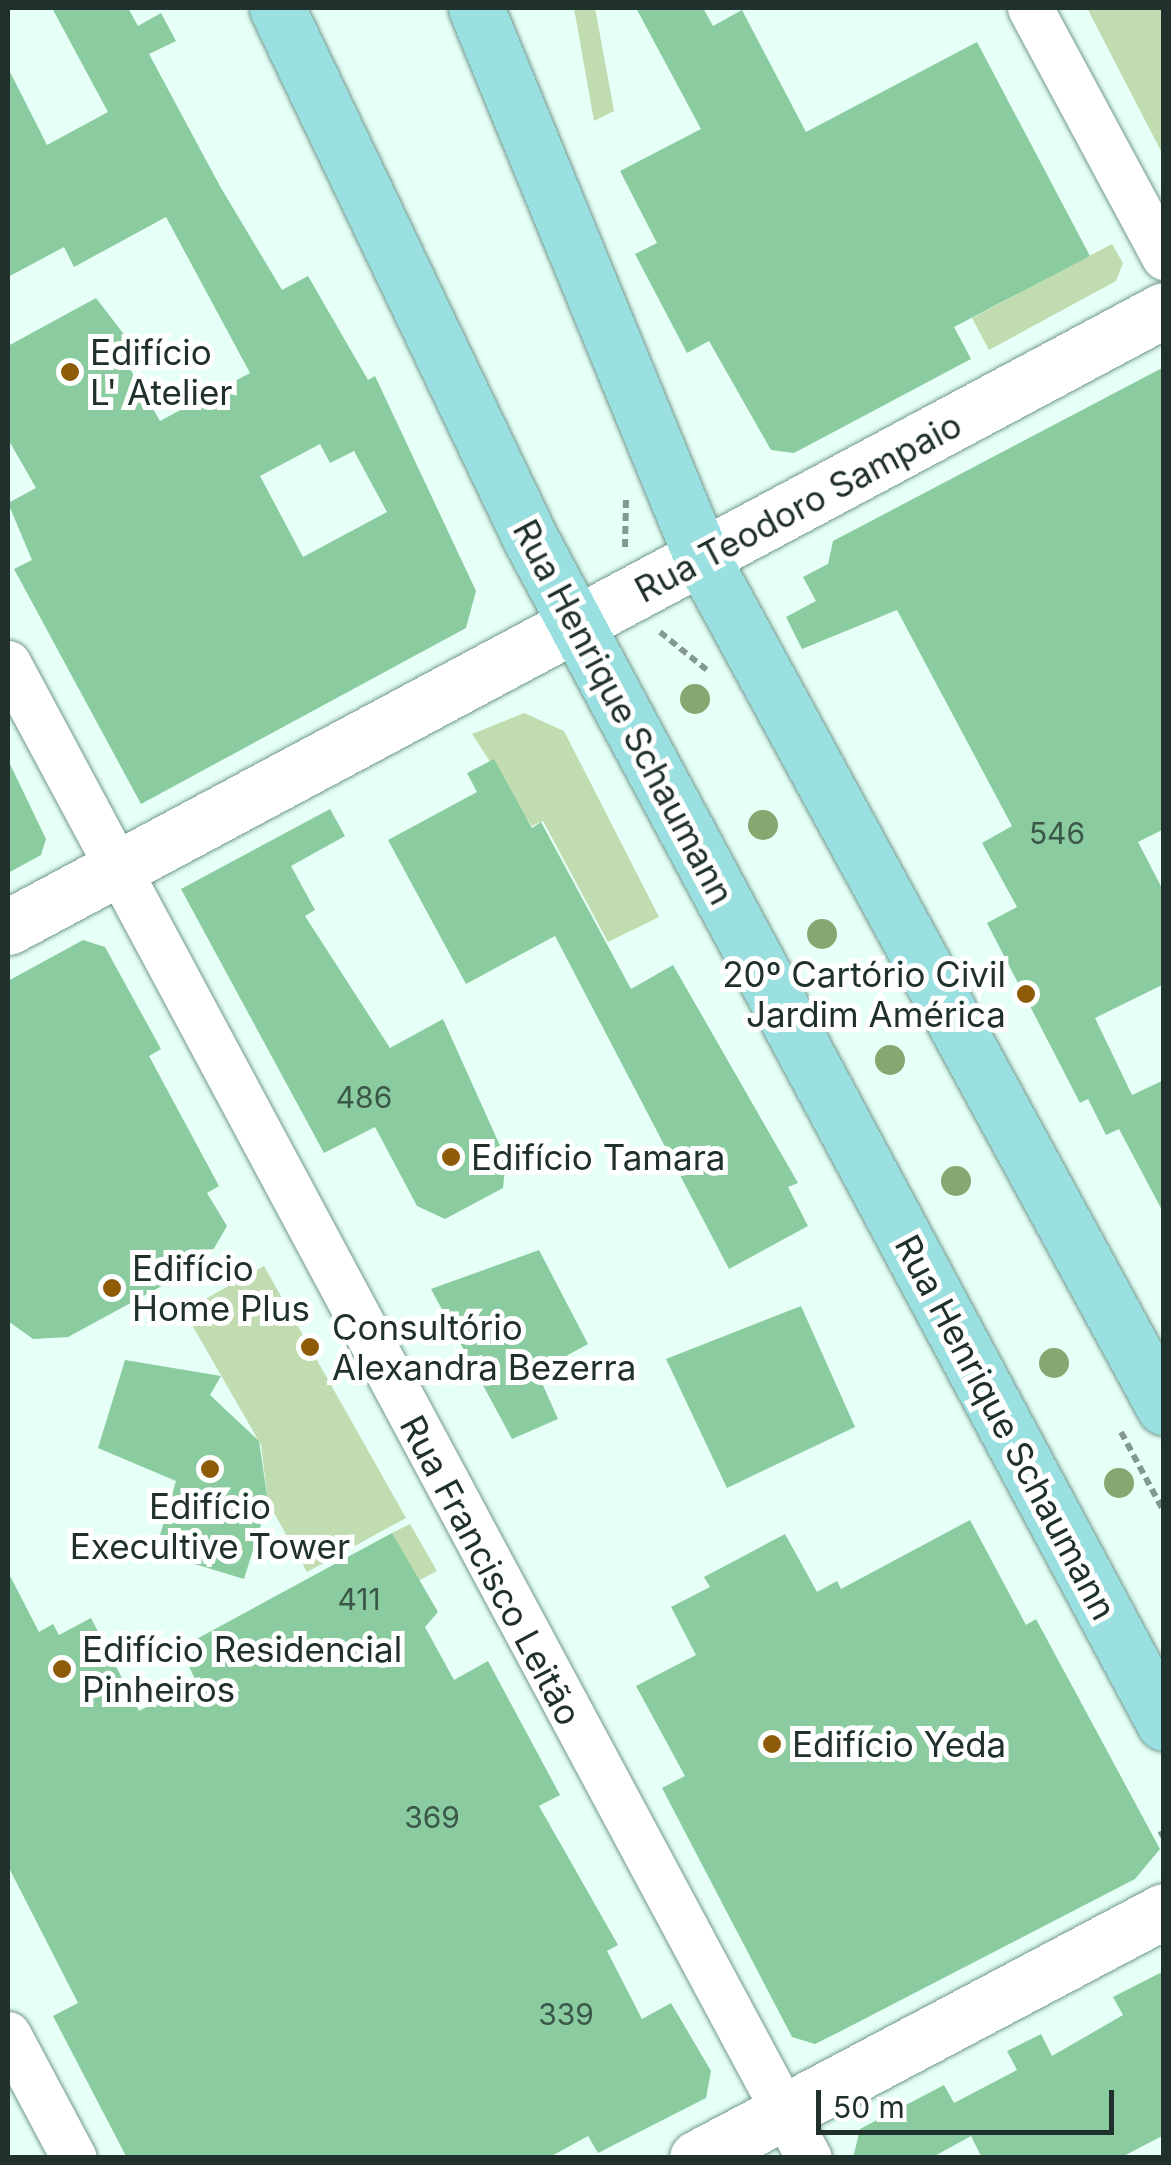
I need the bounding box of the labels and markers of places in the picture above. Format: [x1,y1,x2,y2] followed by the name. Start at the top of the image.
[90,331,232,413] place label: Edifício L' Atelier
[59,361,81,383] marker: Edifício L' Atelier
[722,953,1006,1035] place label: 20º Cartório Civil Jardim América
[1015,983,1037,1005] marker: 20º Cartório Civil Jardim América
[471,1136,726,1178] place label: Edifício Tamara
[440,1146,462,1168] marker: Edifício Tamara
[132,1247,310,1329] place label: Edifício Home Plus
[101,1277,123,1299] marker: Edifício Home Plus
[332,1306,636,1388] place label: Consultório Alexandra Bezerra
[297,1334,323,1360] marker: Consultório Alexandra Bezerra
[199,1458,221,1480] marker: Edifício Execultive Tower
[70,1485,350,1567] place label: Edifício Execultive Tower
[82,1628,402,1710] place label: Edifício Residencial Pinheiros
[51,1658,73,1680] marker: Edifício Residencial Pinheiros
[792,1723,1006,1765] place label: Edifício Yeda
[761,1733,783,1755] marker: Edifício Yeda

